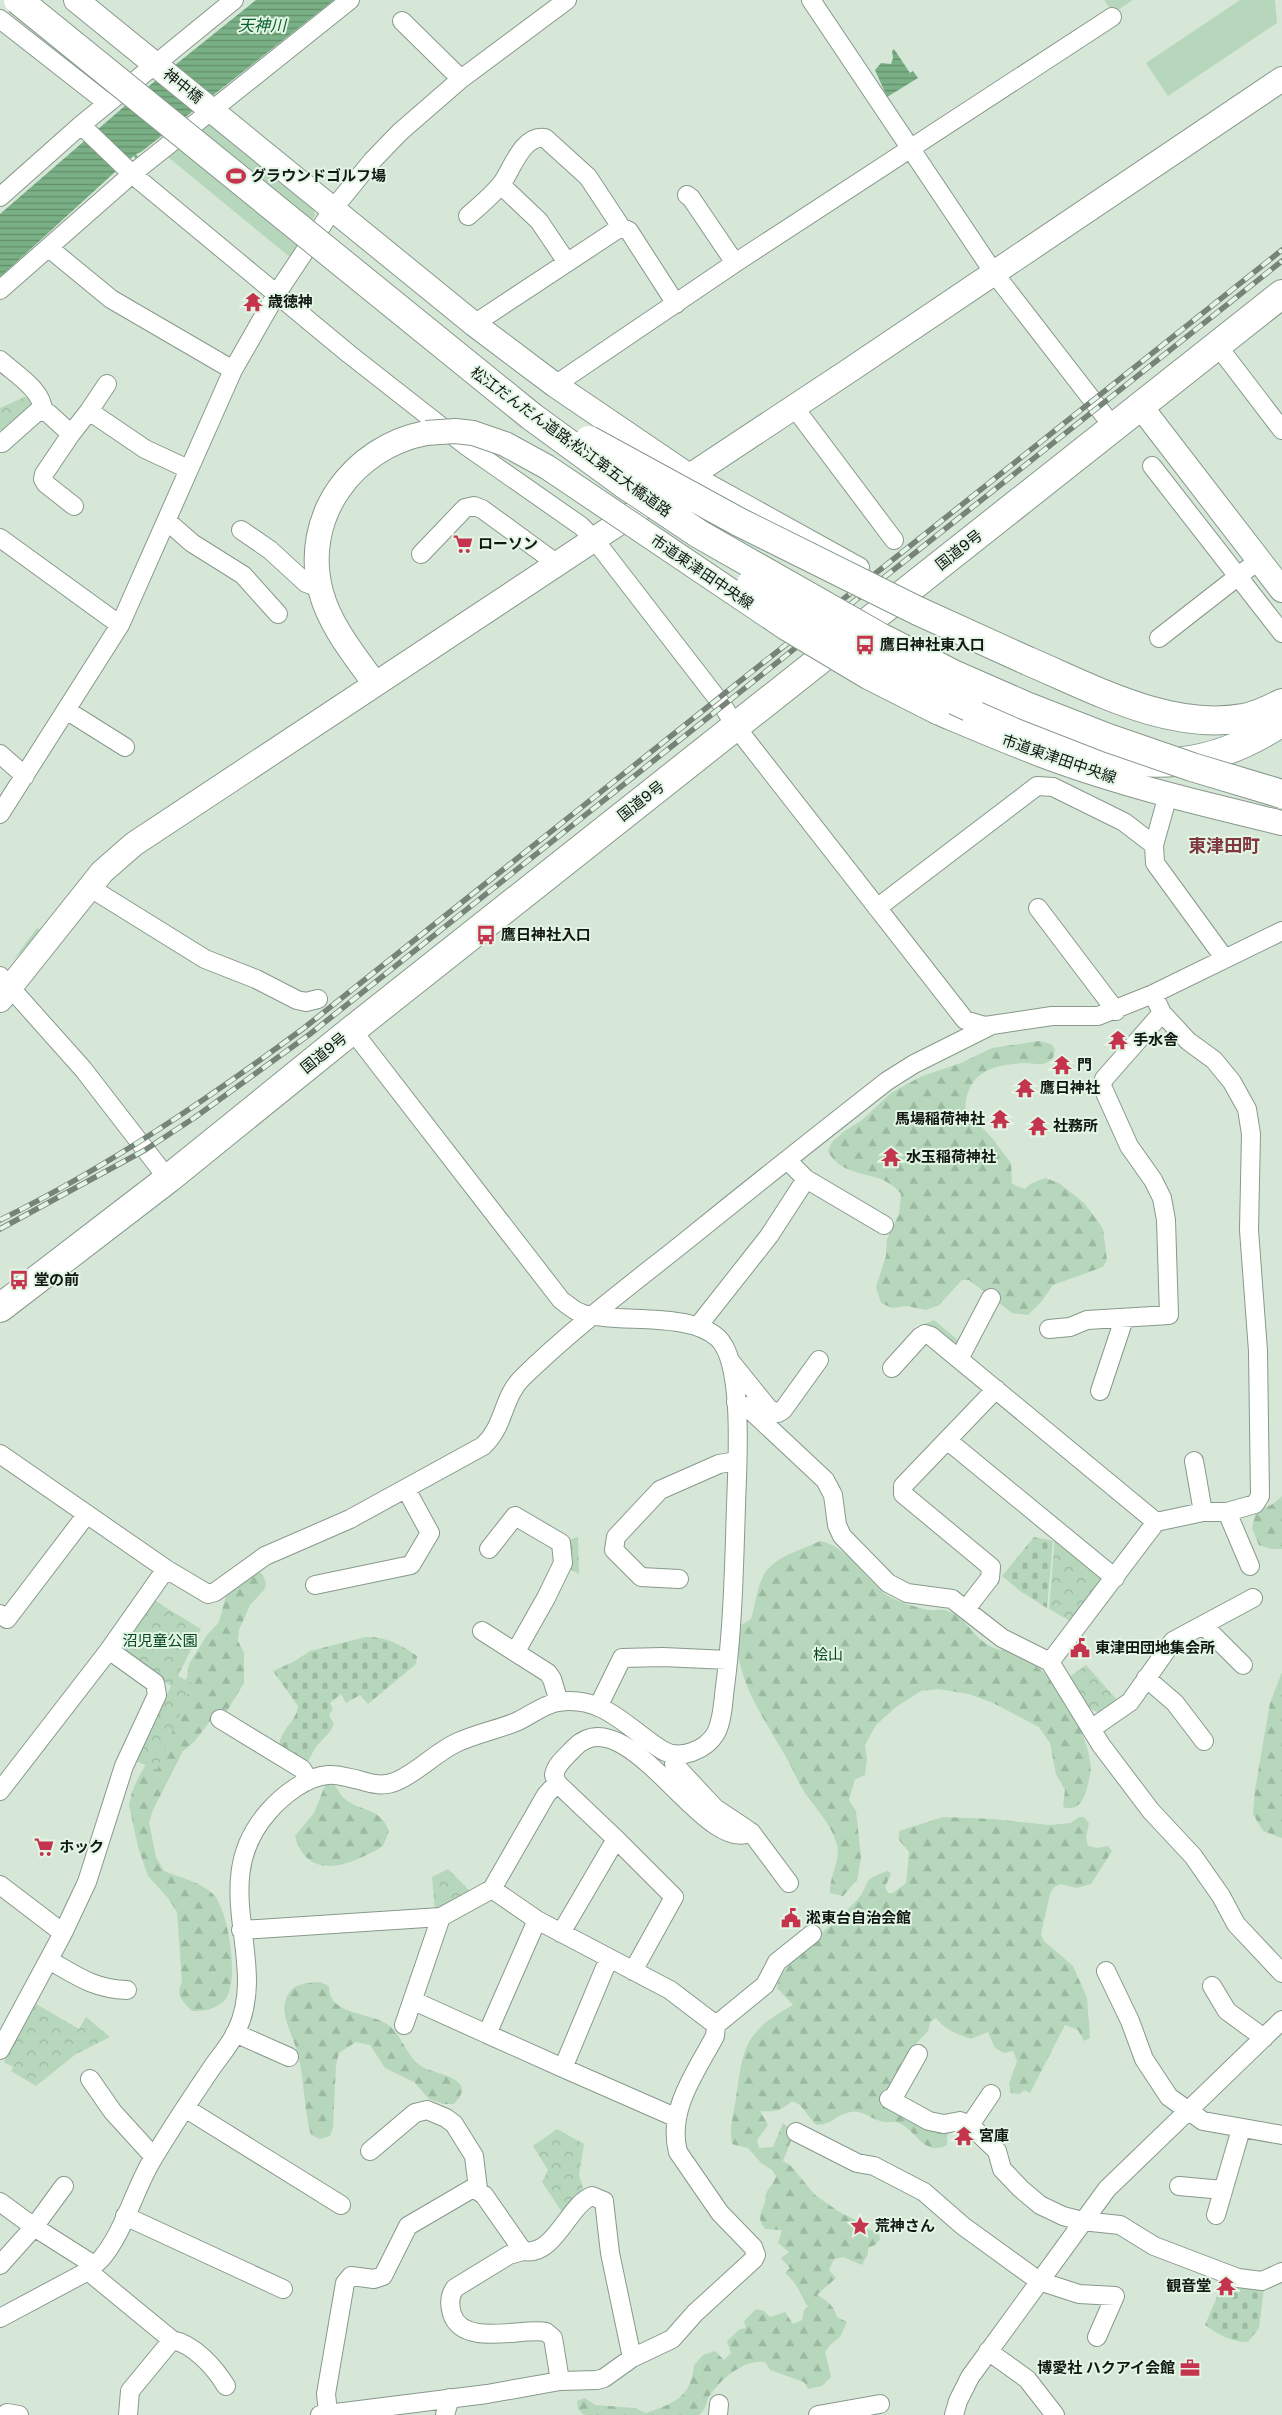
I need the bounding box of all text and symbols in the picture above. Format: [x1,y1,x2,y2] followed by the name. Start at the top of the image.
[238,16,288,35] water label: 天神川
[160,65,206,106] street label: 神中橋
[225,165,247,187] sports icon: グラウンドゴルフ場
[251,167,386,184] place label: グラウンドゴルフ場
[242,291,264,313] temple icon: 歳徳神
[268,293,313,310] place label: 歳徳神
[468,363,675,520] street label: 松江だんだん道路;松江第五大橋道路
[932,526,985,573] street label: 国道9号
[648,531,757,612] street label: 市道東津田中央線
[452,533,474,555] supermarket icon: ローソン
[478,535,538,552] place label: ローソン
[854,634,876,656] bus stop icon: 鷹日神社東入口
[880,636,985,653] place label: 鷹日神社東入口
[1000,731,1119,786] street label: 市道東津田中央線
[614,777,667,824] street label: 国道9号
[1188,835,1260,856] district label: 東津田町
[475,924,497,946] bus stop icon: 鷹日神社入口
[501,926,591,943] place label: 鷹日神社入口
[297,1029,350,1076] street label: 国道9号
[1107,1029,1129,1051] temple icon: 手水舎
[1133,1031,1179,1048] place label: 手水舎
[1051,1054,1073,1076] temple icon: 門
[1077,1056,1092,1073] place label: 門
[1014,1077,1036,1099] temple icon: 鷹日神社
[1040,1079,1100,1096] place label: 鷹日神社
[989,1108,1011,1130] temple icon: 馬場稲荷神社
[895,1110,985,1127] place label: 馬場稲荷神社
[1027,1115,1049,1137] temple icon: 社務所
[1053,1117,1098,1134] place label: 社務所
[880,1146,902,1168] temple icon: 水玉稲荷神社
[906,1148,996,1165] place label: 水玉稲荷神社
[8,1269,30,1291] bus stop icon: 堂の前
[34,1271,79,1288] place label: 堂の前
[122,1632,198,1649] park label: 沼児童公園
[1069,1637,1091,1659] public building icon: 東津田団地集会所
[1095,1639,1215,1656] place label: 東津田団地集会所
[813,1646,843,1663] park label: 桧山
[33,1836,55,1858] supermarket icon: ホック
[59,1838,104,1855] place label: ホック
[780,1907,802,1929] public building icon: 淞東台自治会館
[806,1909,911,1926] place label: 淞東台自治会館
[953,2125,975,2147] temple icon: 宮庫
[979,2127,1009,2144] place label: 宮庫
[849,2215,871,2237] place icon: 荒神さん
[875,2217,935,2234] place label: 荒神さん
[1215,2275,1237,2297] temple icon: 観音堂
[1166,2277,1211,2294] place label: 観音堂
[1179,2357,1201,2379] office icon: 博愛社 ハクアイ会館
[1037,2359,1175,2376] place label: 博愛社 ハクアイ会館

